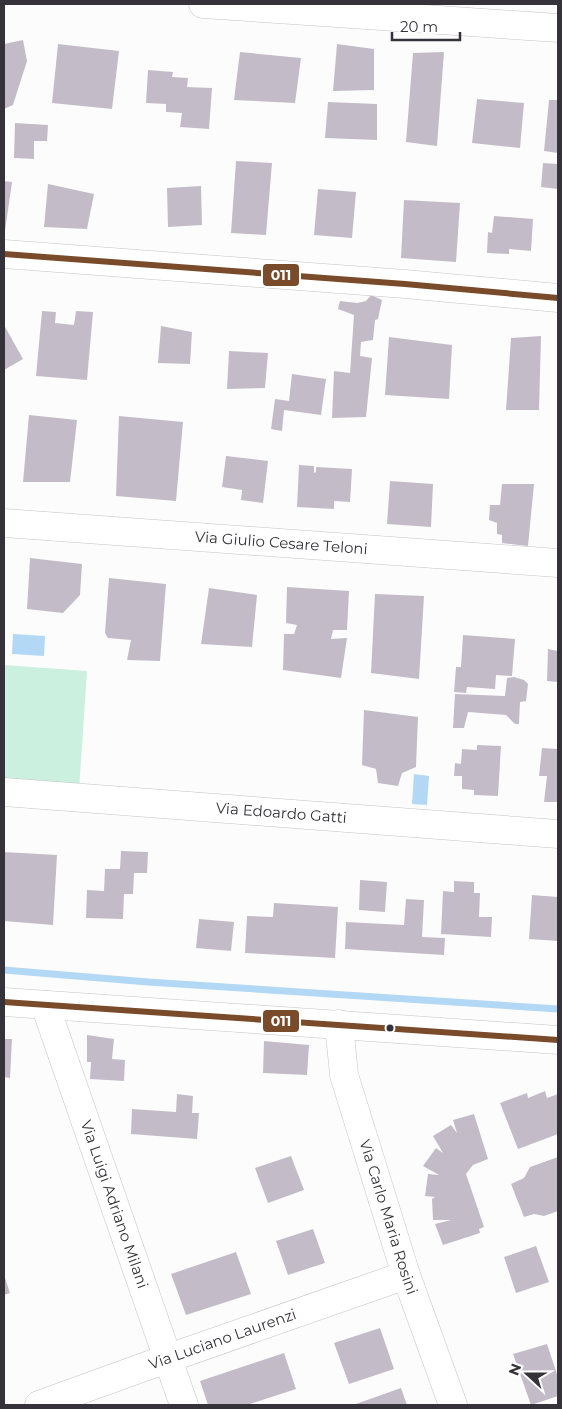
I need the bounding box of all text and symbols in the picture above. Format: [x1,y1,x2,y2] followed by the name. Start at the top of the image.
[392,10,460,42] scale bar
[400,17,438,36] text: 20 m
[262,263,300,287] line badge: 011
[271,266,291,284] text: 011
[194,527,368,558] street label: Via Giulio Cesare Teloni
[215,798,347,827] street label: Via Edoardo Gatti
[262,1009,300,1033] line badge: 011
[271,1012,291,1030] text: 011
[385,1023,395,1033] unlabelled marker
[77,1118,153,1291] street label: Via Luigi Adriano Milani
[356,1137,422,1297] street label: Via Carlo Maria Rosini
[146,1304,299,1374] street label: Via Luciano Laurenzi
[502,1349,552,1399] north arrow
[504,1361,525,1378] text: N

